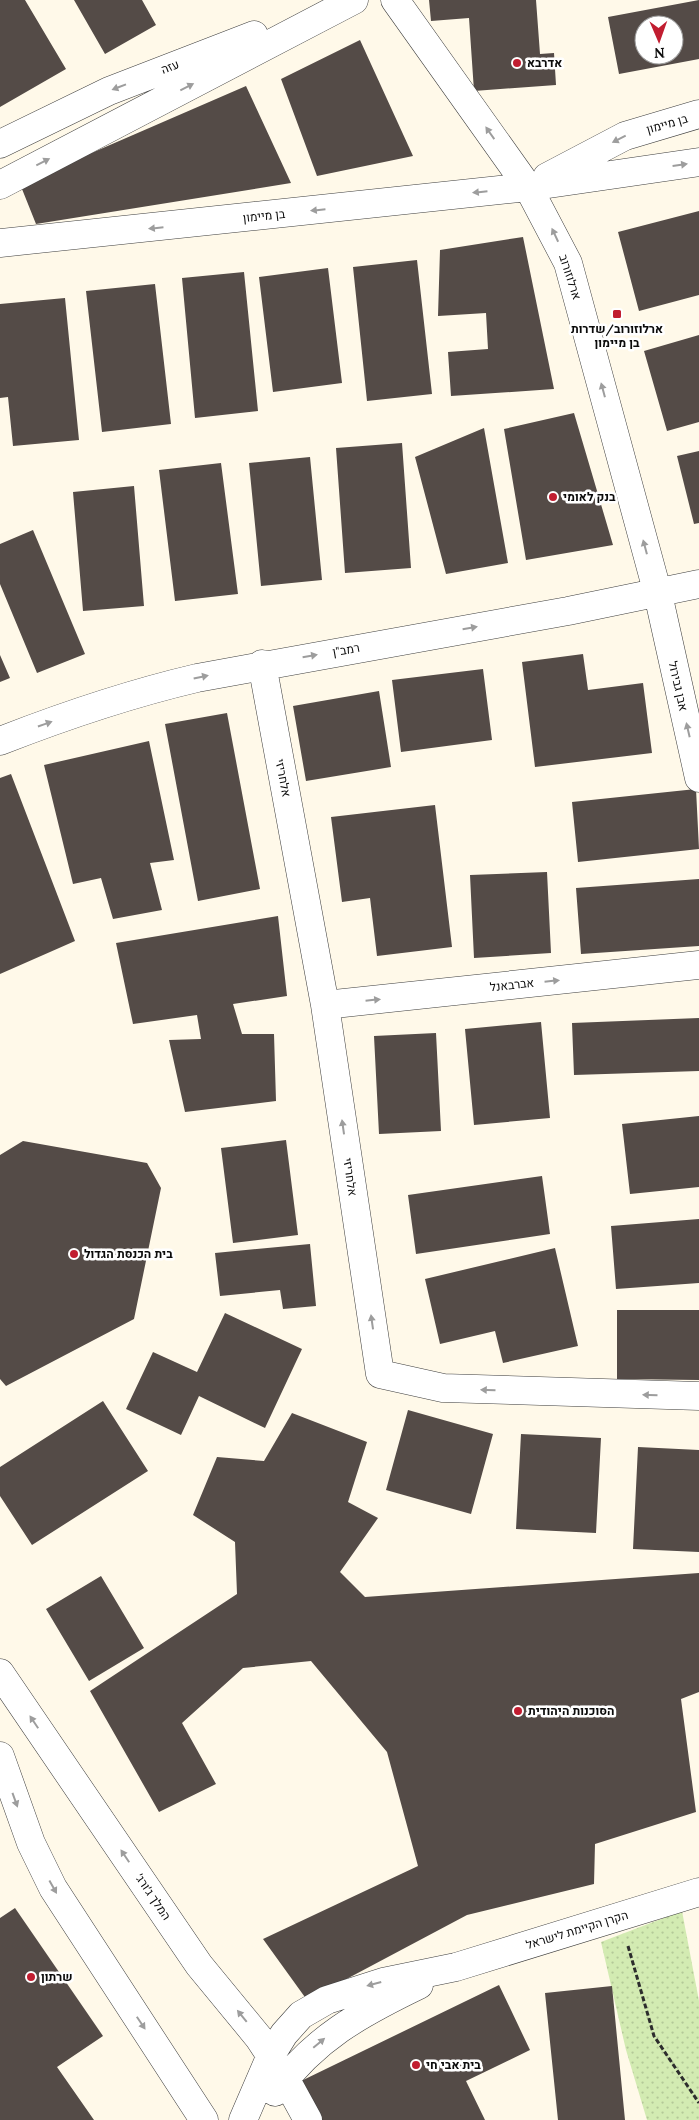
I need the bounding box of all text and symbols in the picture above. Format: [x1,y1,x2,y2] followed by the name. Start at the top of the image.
[634,15,684,65] north arrow
[654,44,665,62] text: N
[527,55,562,70] place label: אדרבא
[159,56,181,77] street label: עזה
[511,57,523,69] marker: אדרבא
[180,83,194,91] one-way arrow
[112,84,127,91] one-way arrow
[644,110,690,137] street label: בן מיימון
[485,126,495,140] one-way arrow
[612,135,626,143] one-way arrow
[36,158,50,166] one-way arrow
[672,160,688,168] one-way arrow
[471,189,487,197] one-way arrow
[242,206,286,225] street label: בן מיימון
[310,206,326,214] one-way arrow
[148,224,164,232] one-way arrow
[550,228,558,242] one-way arrow
[556,252,585,302] street label: ארלוזורוב
[611,308,623,320] marker: ארלוזורוב/שדרות בן מיימון
[571,321,663,350] place label: ארלוזורוב/שדרות בן מיימון
[599,382,607,397] one-way arrow
[563,489,616,504] place label: בנק לאומי
[547,491,559,503] marker: בנק לאומי
[641,539,649,554] one-way arrow
[462,624,478,632] one-way arrow
[331,640,361,659] street label: רמב"ן
[302,652,318,660] one-way arrow
[665,659,692,713] street label: אבן גבירול
[193,673,208,681] one-way arrow
[38,720,53,727] one-way arrow
[684,723,692,738] one-way arrow
[272,758,295,799] street label: אלחריזי
[489,975,535,994] street label: אברבאנל
[544,977,560,985] one-way arrow
[365,996,381,1004] one-way arrow
[339,1118,347,1134] one-way arrow
[340,1157,361,1197] street label: אלחריזי
[84,1246,173,1261] place label: בית הכנסת הגדול
[68,1248,80,1260] marker: בית הכנסת הגדול
[368,1314,376,1330] one-way arrow
[480,1385,496,1393] one-way arrow
[642,1391,658,1399] one-way arrow
[528,1703,614,1718] place label: הסוכנות היהודית
[512,1705,524,1717] marker: הסוכנות היהודית
[29,1715,39,1729] one-way arrow
[12,1792,19,1807] one-way arrow
[120,1850,130,1863] one-way arrow
[132,1871,174,1923] street label: המלך ג׳ורג׳
[49,1879,57,1894] one-way arrow
[524,1907,630,1952] street label: הקרן הקיימת לישראל
[41,1969,73,1984] place label: שרתון
[25,1971,37,1983] marker: שרתון
[367,1981,382,1989] one-way arrow
[236,2009,247,2022] one-way arrow
[137,2016,146,2030] one-way arrow
[312,2038,325,2049] one-way arrow
[426,2057,481,2072] place label: בית אבי חי
[410,2059,422,2071] marker: בית אבי חי

